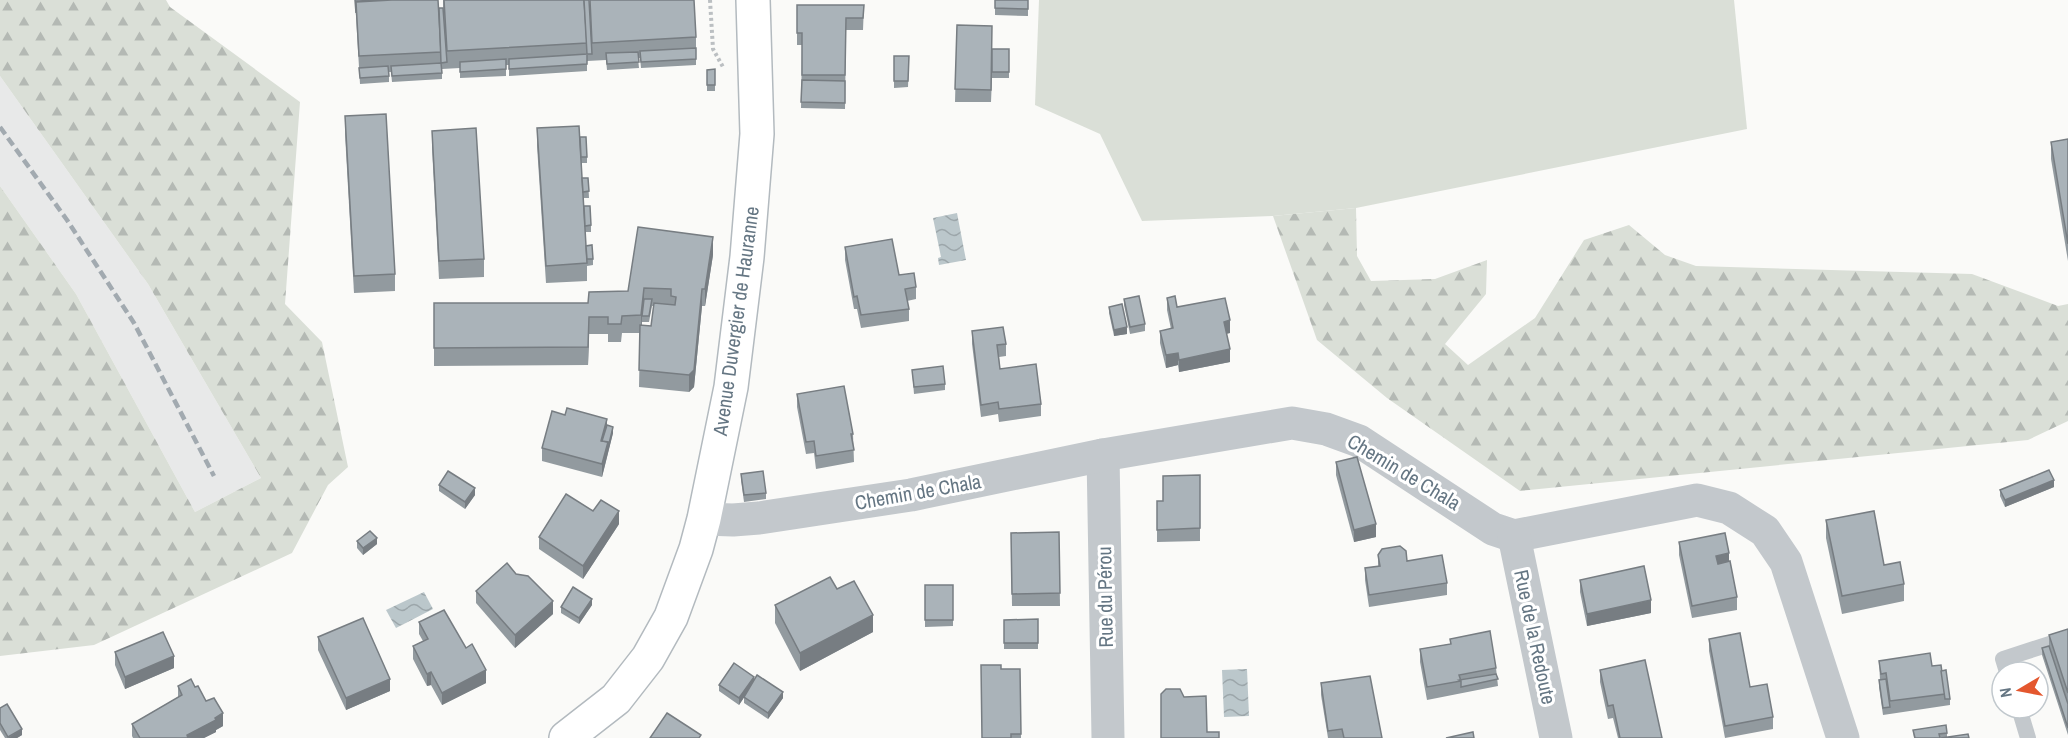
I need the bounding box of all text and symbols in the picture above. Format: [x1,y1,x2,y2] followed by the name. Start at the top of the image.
[706,205,765,438] street label: Avenue Duvergier de Hauranne
[1343,427,1466,516] street label: Chemin de Chala
[853,467,983,516] street label: Chemin de Chala
[1090,546,1119,648] street label: Rue du Pérou
[1508,567,1563,707] street label: Rue de la Redoute
[1990,660,2050,720] north arrow
[1994,686,2017,699] text: N

